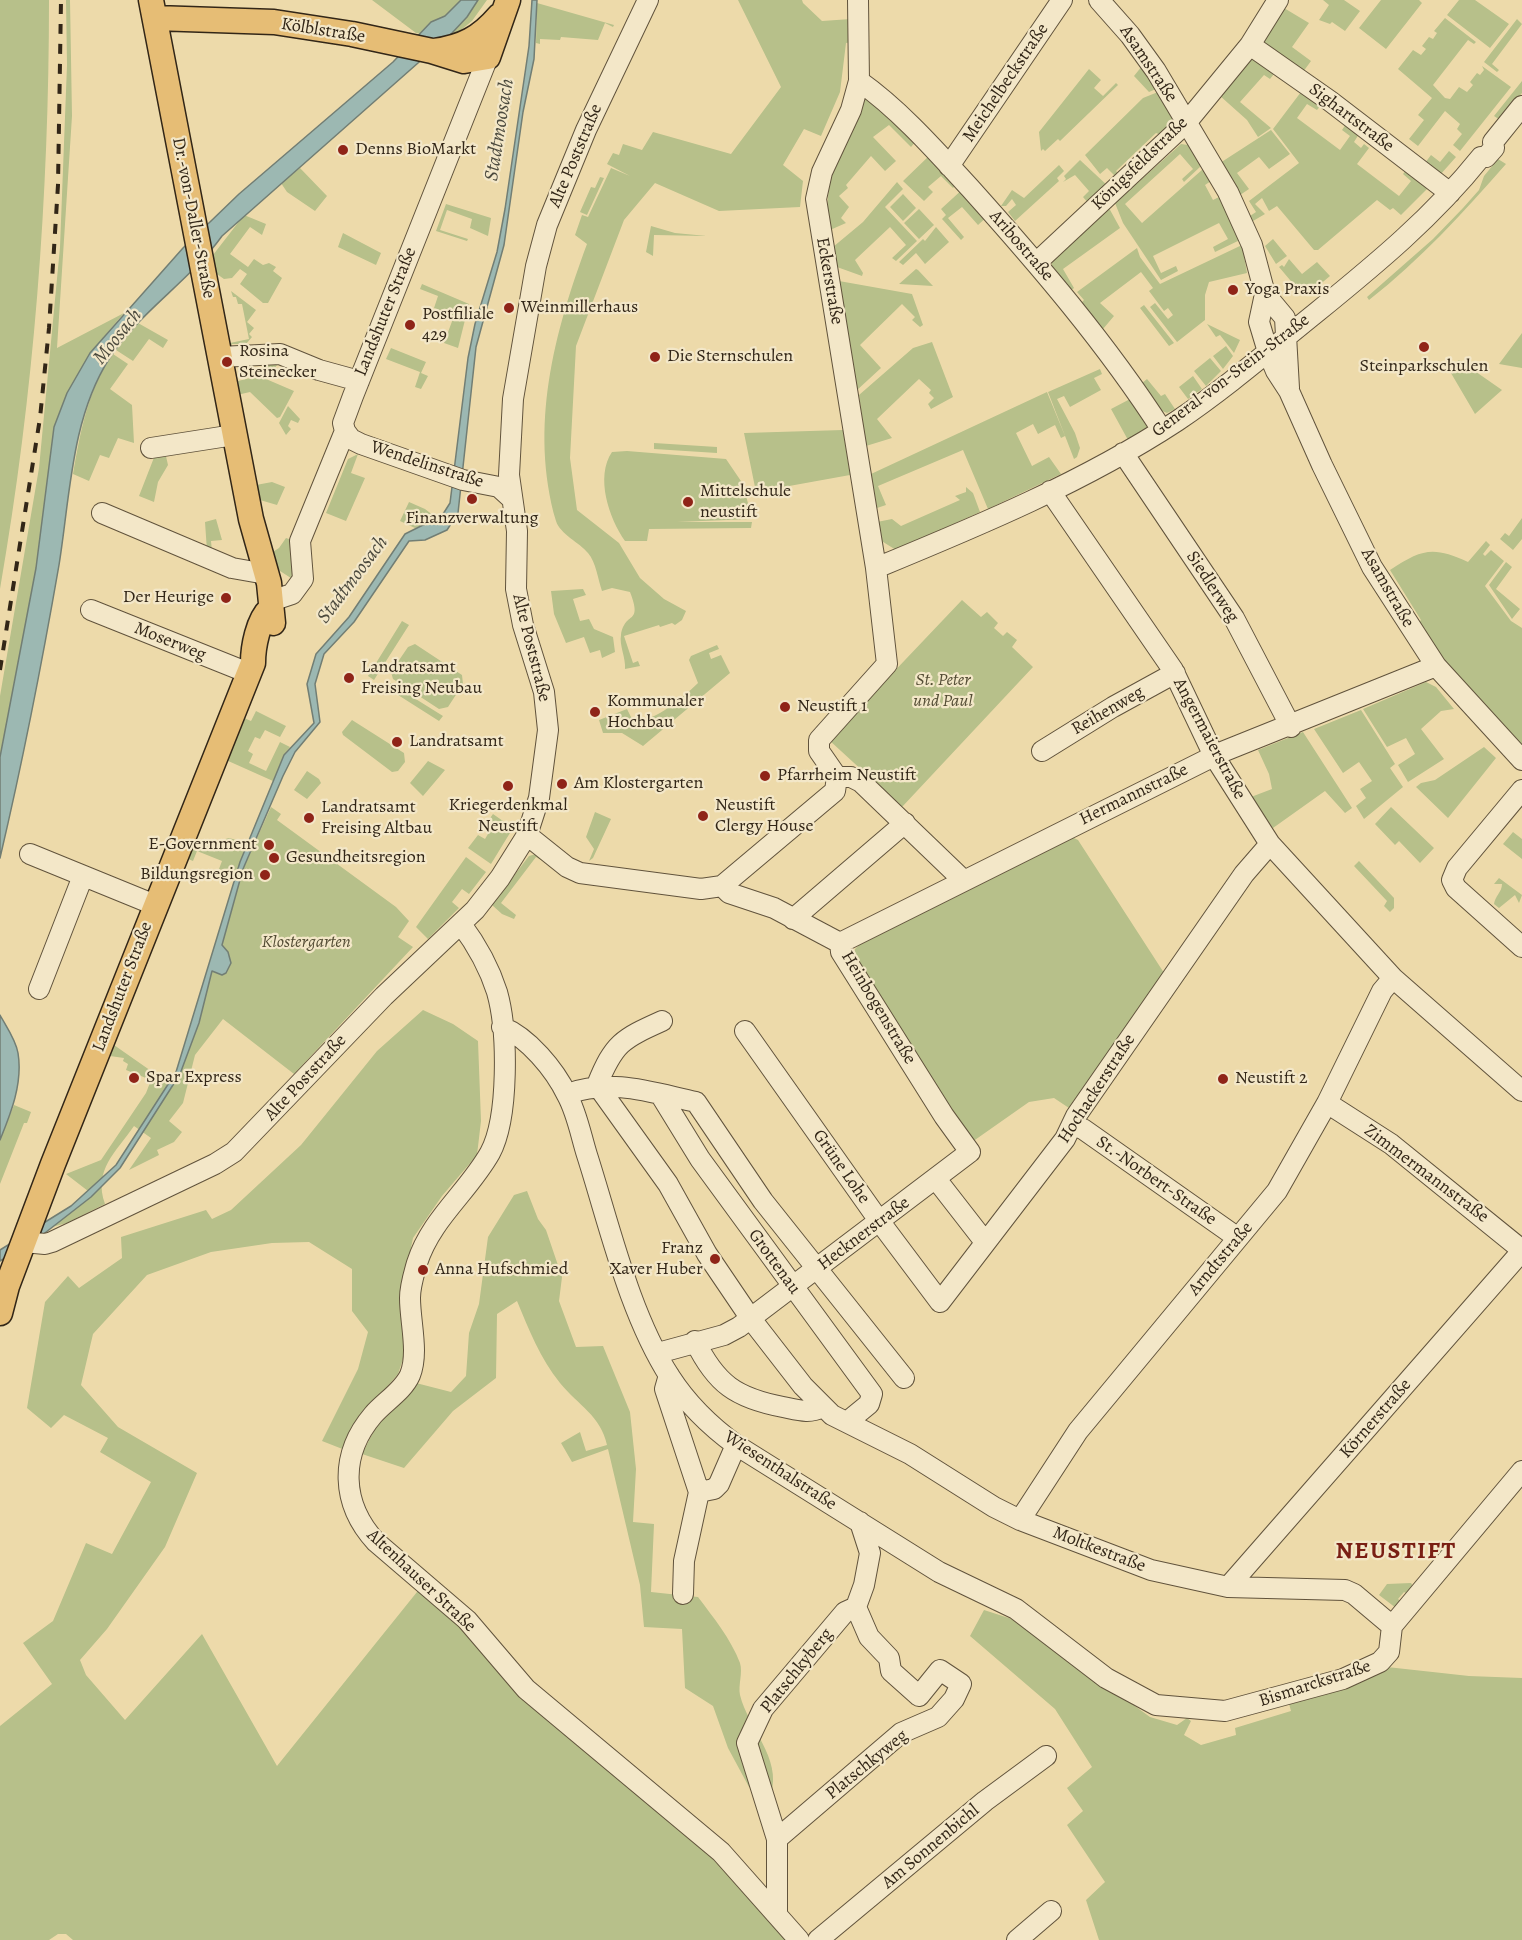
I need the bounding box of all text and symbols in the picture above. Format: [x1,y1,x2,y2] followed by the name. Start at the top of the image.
[280,14,366,48] street label: Kölblstraße
[958,20,1054,146] street label: Meichelbeckstraße
[1114,21,1182,107] street label: Asamstraße
[480,77,520,183] water label: Stadtmoosach
[1304,79,1398,157] street label: Sighartstraße
[545,101,607,211] street label: Alte Poststraße
[1087,113,1193,215] street label: Königsfeldstraße
[167,136,219,300] street label: Dr.-von-Daller-Straße
[355,139,476,161] place label: Denns BioMarkt
[336,143,350,157] marker: Denns BioMarkt
[984,206,1058,286] street label: Aribostraße
[811,236,847,326] street label: Eckerstraße
[350,244,422,380] street label: Landshuter Straße
[1245,279,1329,301] place label: Yoga Praxis
[1226,283,1240,297] marker: Yoga Praxis
[521,297,638,319] place label: Weinmillerhaus
[502,301,516,315] marker: Weinmillerhaus
[88,304,148,370] water label: Moosach
[422,304,494,346] place label: Postfiliale 429
[1148,310,1314,442] street label: General-von-Stein-Straße
[403,318,417,332] marker: Postfiliale 429
[1417,340,1431,354] marker: Steinparkschulen
[239,341,317,384] place label: Rosina Steinecker
[667,346,793,368] place label: Die Sternschulen
[648,350,662,364] marker: Die Sternschulen
[220,355,234,369] marker: Rosina Steinecker
[1360,356,1488,378] place label: Steinparkschulen
[368,437,486,493] street label: Wendelinstraße
[700,481,791,524] place label: Mittelschule neustift
[465,492,479,506] marker: Finanzverwaltung
[681,495,695,509] marker: Mittelschule neustift
[405,508,539,530] place label: Finanzverwaltung
[312,531,394,629] water label: Stadtmoosach
[1356,544,1418,632] street label: Asamstraße
[1181,547,1243,627] street label: Siedlerweg
[123,587,214,609] place label: Der Heurige
[219,591,233,605] marker: Der Heurige
[507,592,555,704] street label: Alte Poststraße
[131,618,209,666] street label: Moserweg
[361,657,482,700] place label: Landratsamt Freising Neubau
[913,670,973,712] park label: St. Peter und Paul
[342,671,356,685] marker: Landratsamt Freising Neubau
[1168,675,1250,803] street label: Angermaierstraße
[1068,682,1148,740] street label: Reihenweg
[607,691,704,734] place label: Kommunaler Hochbau
[797,696,867,718] place label: Neustift 1
[778,700,792,714] marker: Neustift 1
[588,705,602,719] marker: Kommunaler Hochbau
[409,731,504,753] place label: Landratsamt
[390,735,404,749] marker: Landratsamt
[1076,759,1192,831] street label: Hermannstraße
[777,765,916,787] place label: Pfarrheim Neustift
[758,769,772,783] marker: Pfarrheim Neustift
[574,773,703,795] place label: Am Klostergarten
[555,777,569,791] marker: Am Klostergarten
[501,779,515,793] marker: Kriegerdenkmal Neustift
[448,795,568,838] place label: Kriegerdenkmal Neustift
[715,795,813,838] place label: Neustift Clergy House
[321,797,432,840] place label: Landratsamt Freising Altbau
[696,809,710,823] marker: Neustift Clergy House
[302,811,316,825] marker: Landratsamt Freising Altbau
[148,834,257,856] place label: E-Government
[262,838,276,852] marker: E-Government
[286,847,426,869] place label: Gesundheitsregion
[267,851,281,865] marker: Gesundheitsregion
[140,864,253,886] place label: Bildungsregion
[258,868,272,882] marker: Bildungsregion
[88,919,158,1055] street label: Landshuter Straße
[261,932,351,954] park label: Klostergarten
[836,947,920,1069] street label: Heinbogenstraße
[260,1030,352,1126] street label: Alte Poststraße
[1054,1030,1140,1148] street label: Hochackerstraße
[146,1067,242,1089] place label: Spar Express
[1235,1068,1307,1090] place label: Neustift 2
[127,1071,141,1085] marker: Spar Express
[1216,1072,1230,1086] marker: Neustift 2
[1359,1120,1493,1228] street label: Zimmermannstraße
[808,1126,874,1208] street label: Grüne Lohe
[1092,1131,1220,1231] street label: St.-Norbert-Straße
[814,1192,914,1276] street label: Hecknerstraße
[1184,1218,1258,1300] street label: Arndtstraße
[743,1225,805,1299] street label: Grottenau
[610,1238,703,1280] place label: Franz Xaver Huber
[708,1252,722,1266] marker: Franz Xaver Huber
[435,1259,568,1281] place label: Anna Hufschmied
[416,1263,430,1277] marker: Anna Hufschmied
[1336,1375,1416,1463] street label: Körnerstraße
[720,1427,840,1515] street label: Wiesenthalstraße
[1049,1522,1149,1578] street label: Moltkestraße
[362,1525,480,1637] street label: Altenhauser Straße
[1335,1538,1457,1566] district label: NEUSTIFT
[756,1624,838,1718] street label: Platschkyberg
[1256,1656,1374,1712] street label: Bismarckstraße
[822,1725,912,1805] street label: Platschkyweg
[878,1800,984,1894] street label: Am Sonnenbichl

